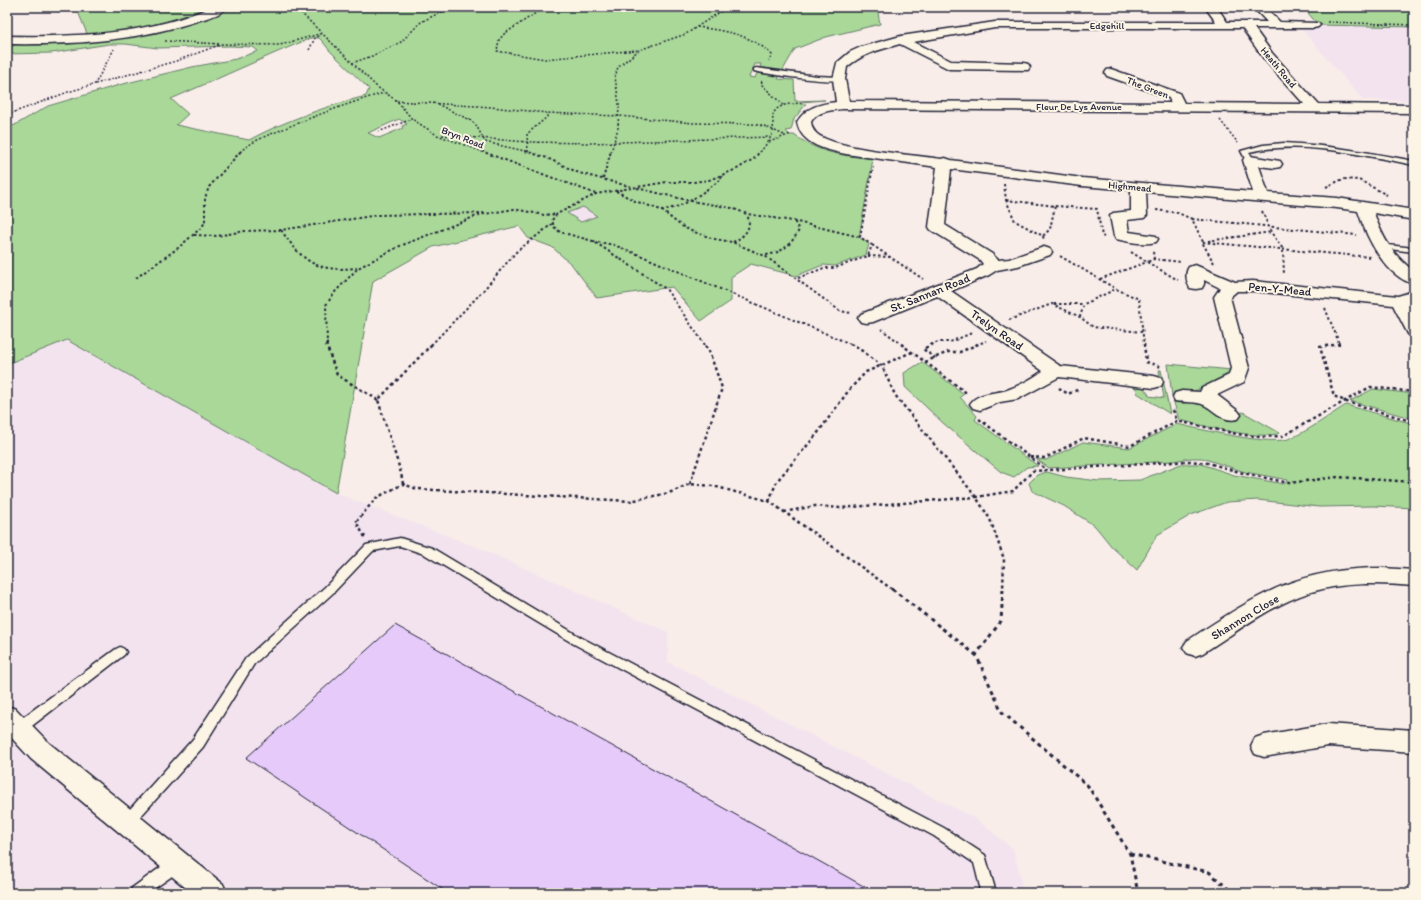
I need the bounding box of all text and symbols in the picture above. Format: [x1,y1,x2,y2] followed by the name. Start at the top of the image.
[1090,19,1124,32] street label: Edgehill
[1258,44,1300,91] street label: Heath Road
[1125,74,1171,102] street label: The Green
[1036,100,1122,113] street label: Fleur De Lys Avenue
[440,123,487,152] street label: Bryn Road
[1108,178,1153,195] street label: Highmead
[888,270,972,315] street label: St. Sannan Road
[1248,279,1313,299] street label: Pen-Y-Mead
[968,307,1026,354] street label: Trelyn Road
[1209,591,1282,643] street label: Shannon Close

